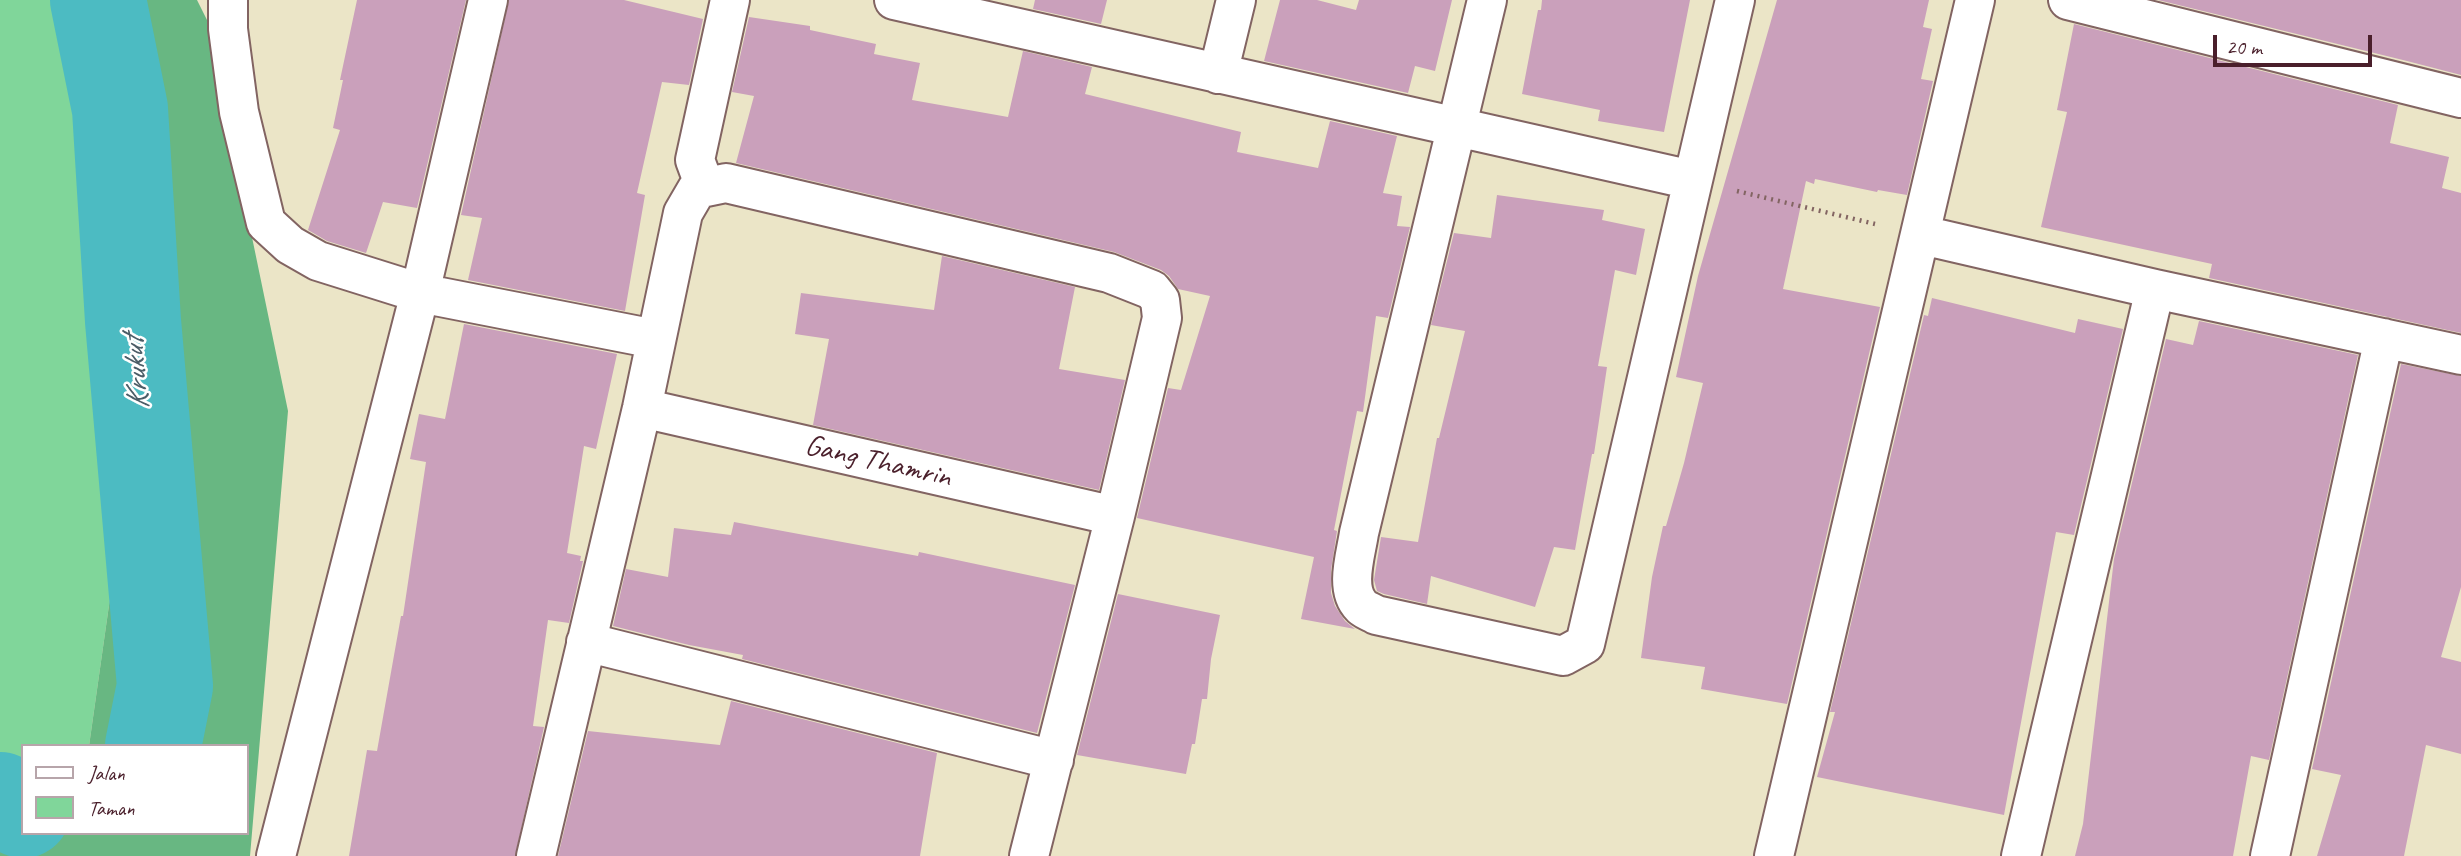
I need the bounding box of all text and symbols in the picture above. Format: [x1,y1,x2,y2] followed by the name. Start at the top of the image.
[2216,21,2375,65] scale bar
[2226,34,2262,60] text: 20 m
[115,335,159,411] water label: Krukut
[801,428,955,496] street label: Gang Thamrin
[21,744,248,835] legend
[88,760,125,786] text: Jalan
[88,795,135,821] text: Taman

